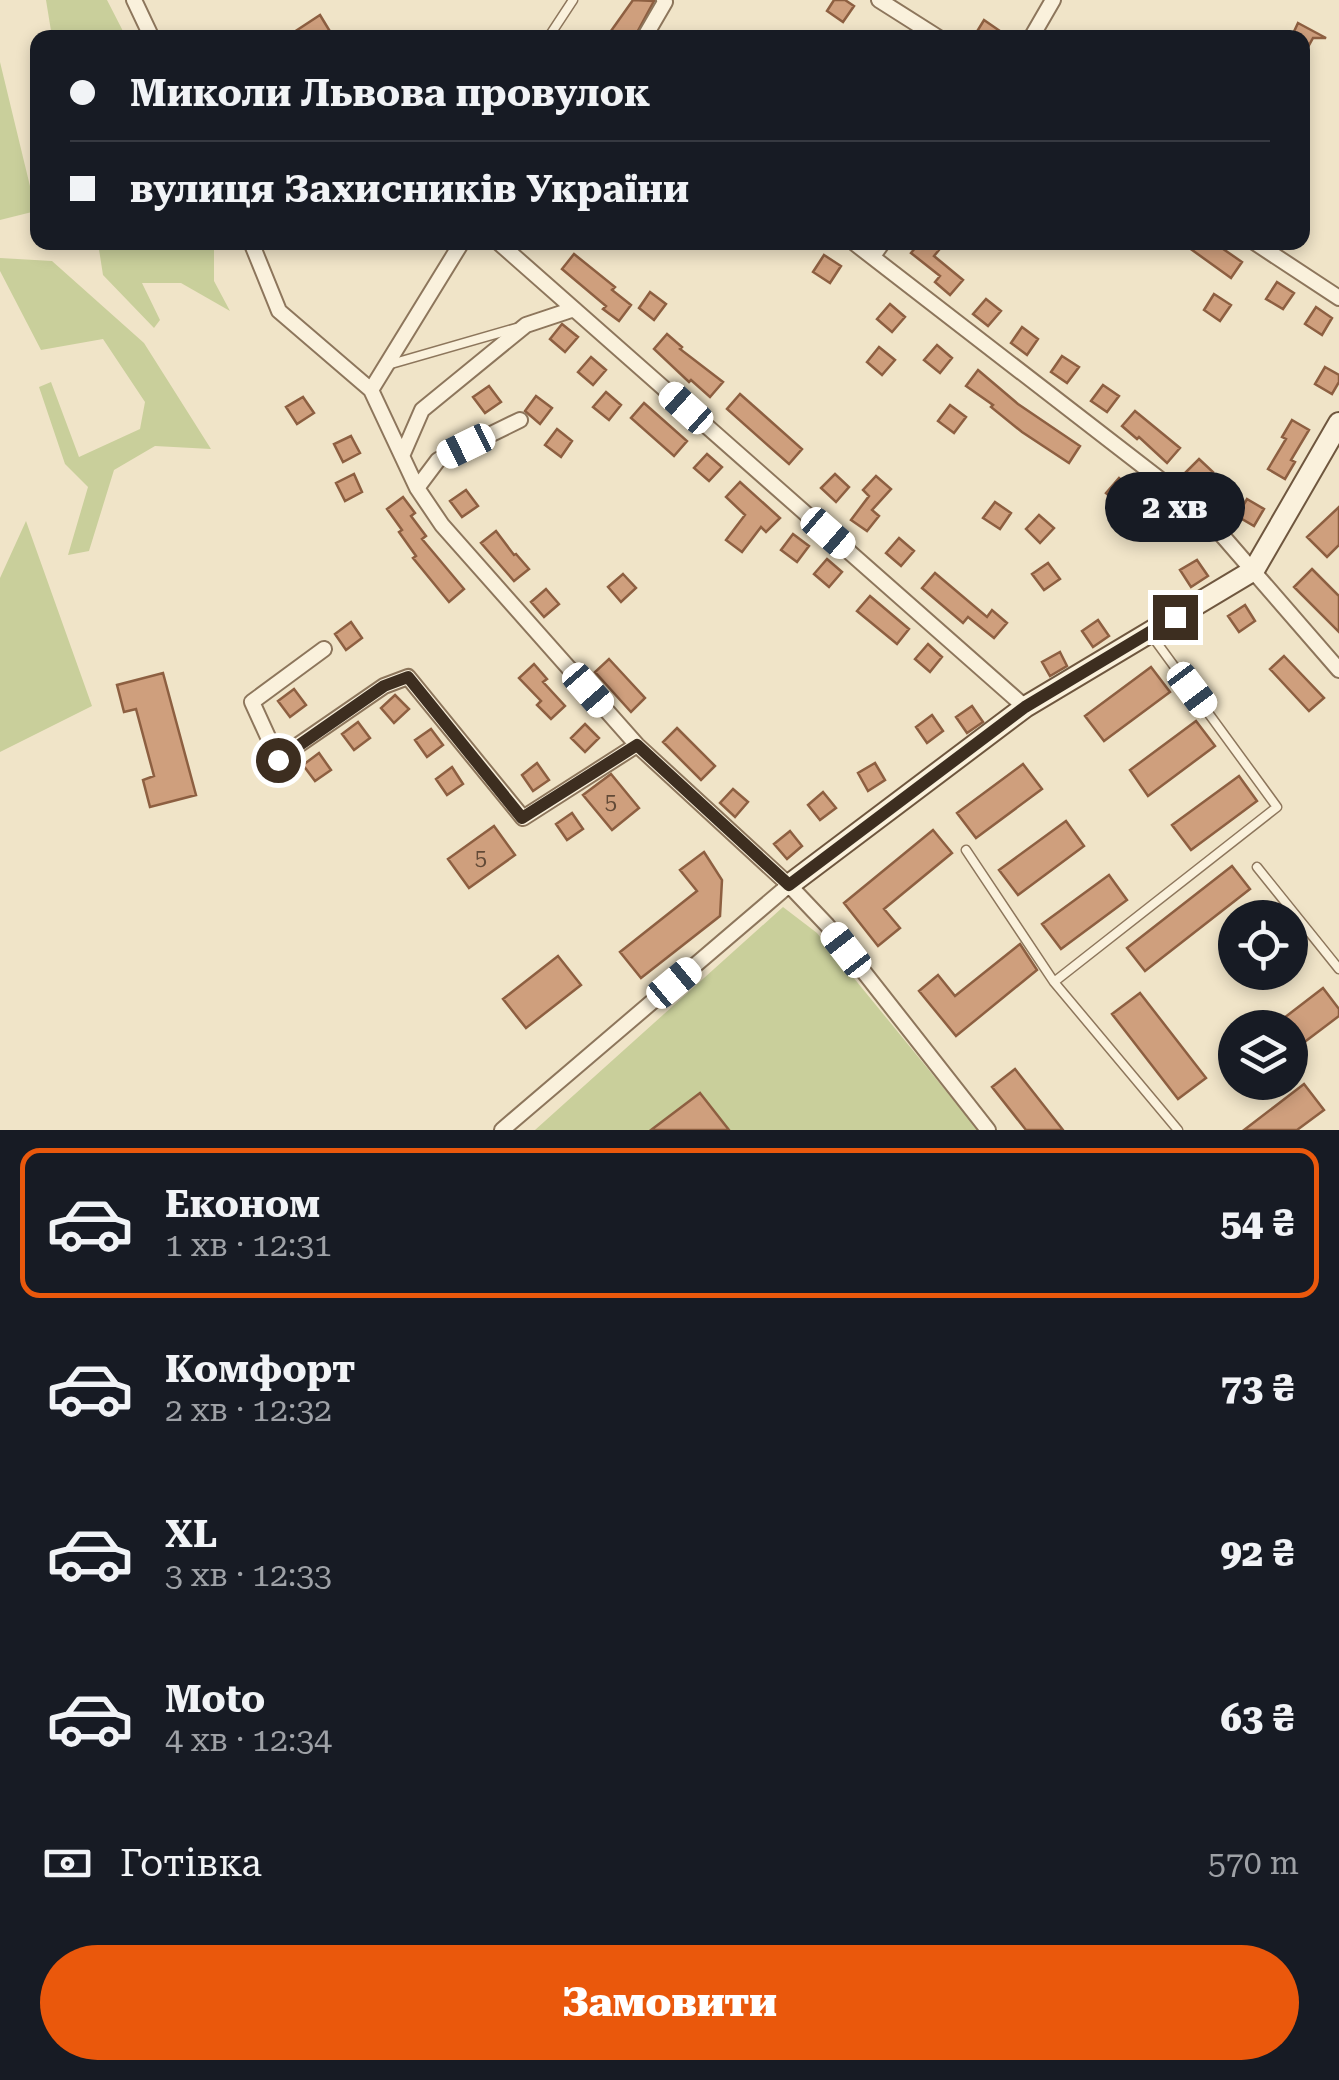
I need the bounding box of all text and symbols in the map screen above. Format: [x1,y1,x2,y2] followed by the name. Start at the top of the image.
[130,71,650,115] text: Миколи Львова провулок
[130,167,689,211] text: вулиця Захисників України
[654,377,718,439] car
[432,419,500,473] car
[1105,472,1245,542] callout: 2 хв
[1142,488,1208,526] text: 2 хв
[796,502,860,564] car
[1153,595,1198,640] route end
[1162,657,1222,723] car
[557,658,619,722] car
[256,738,301,783] route start
[605,789,617,814] house number: 5
[475,845,487,870] house number: 5
[1218,900,1308,1100] map controls
[1218,900,1308,990] button: locate
[816,917,876,983] car
[641,952,707,1014] car
[1218,1010,1308,1100] button: layers
[45,1178,135,1268] icon: car
[165,1182,320,1226] text: Економ
[1221,1201,1294,1245] text: 54 ₴
[165,1226,332,1264] text: 1 хв · 12:31
[45,1343,135,1433] icon: car
[165,1347,355,1391] text: Комфорт
[1221,1366,1294,1410] text: 73 ₴
[165,1391,332,1429] text: 2 хв · 12:32
[45,1508,135,1598] icon: car
[165,1512,217,1556] text: XL
[1221,1531,1294,1575] text: 92 ₴
[165,1556,332,1594] text: 3 хв · 12:33
[45,1673,135,1763] icon: car
[165,1677,265,1721] text: Moto
[1221,1696,1294,1740] text: 63 ₴
[165,1721,332,1759] text: 4 хв · 12:34
[40,1836,95,1891] icon: cash
[120,1841,262,1885] text: Готівка
[1208,1844,1299,1882] text: 570 m
[40,1945,1299,2060] button: Замовити

